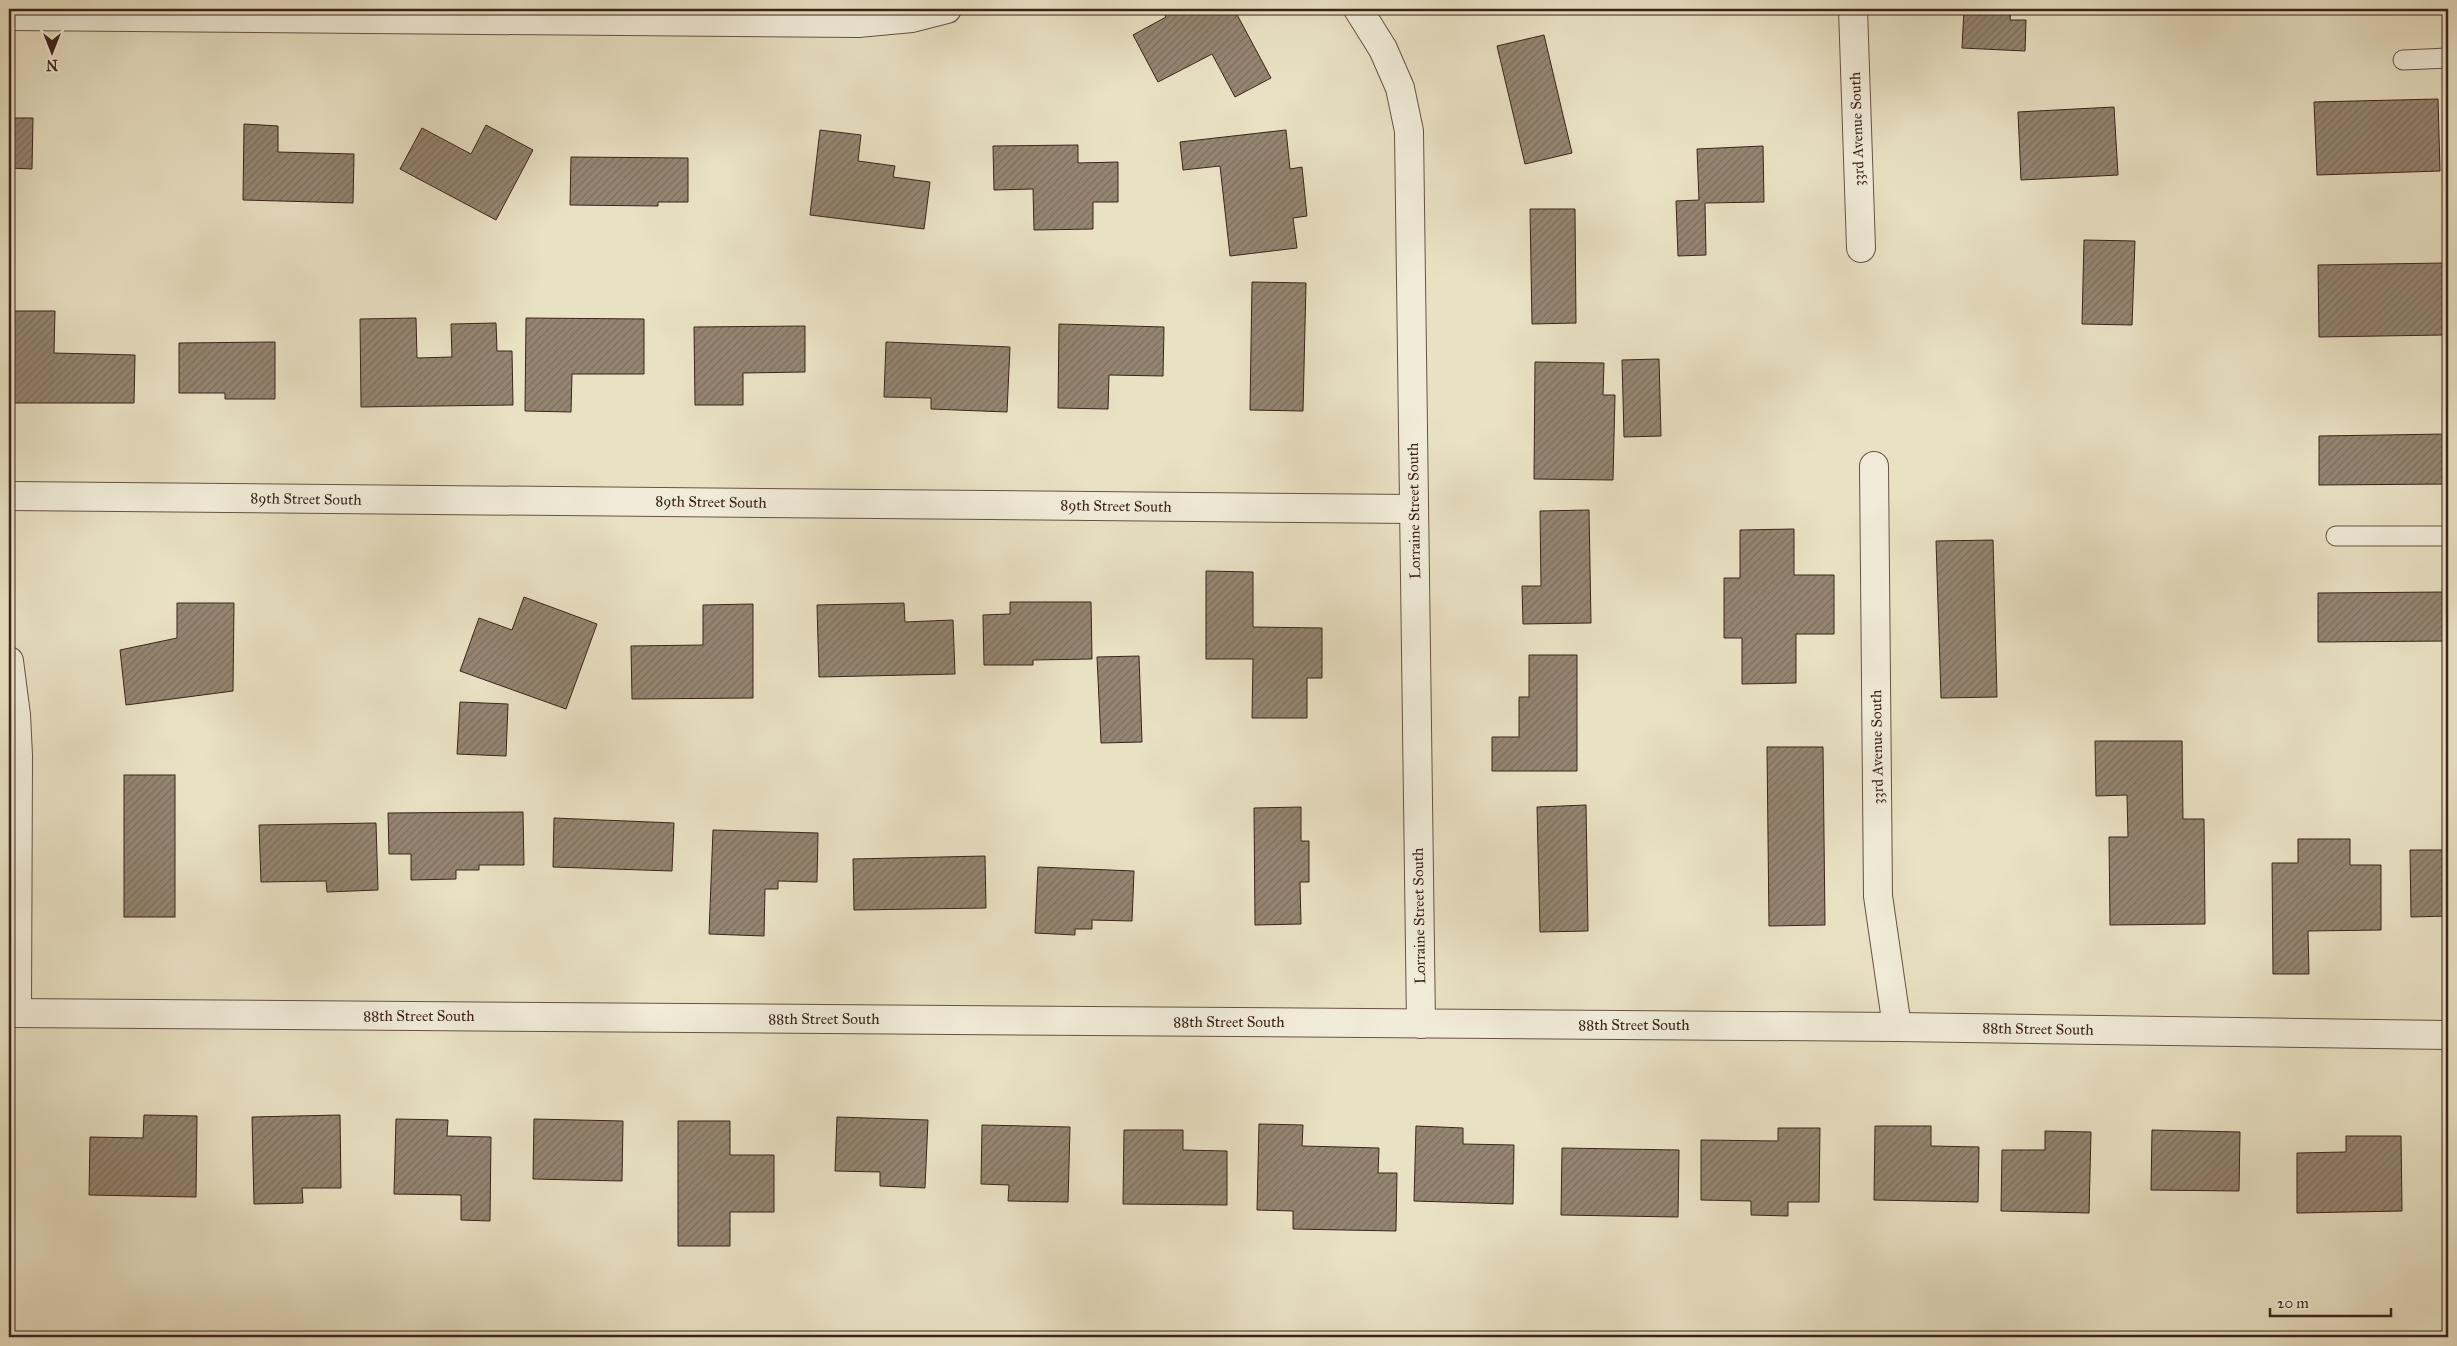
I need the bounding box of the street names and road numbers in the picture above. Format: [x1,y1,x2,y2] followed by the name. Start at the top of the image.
[1846,71,1868,187] street label: 33rd Avenue South
[1404,442,1424,579] street label: Lorraine Street South
[250,489,362,509] street label: 89th Street South
[655,492,767,512] street label: 89th Street South
[1060,496,1172,516] street label: 89th Street South
[1867,689,1887,804] street label: 33rd Avenue South
[1409,847,1429,984] street label: Lorraine Street South
[363,1007,475,1025] street label: 88th Street South
[768,1010,880,1028] street label: 88th Street South
[1173,1013,1285,1031] street label: 88th Street South
[1578,1016,1690,1034] street label: 88th Street South
[1982,1019,2094,1039] street label: 88th Street South

